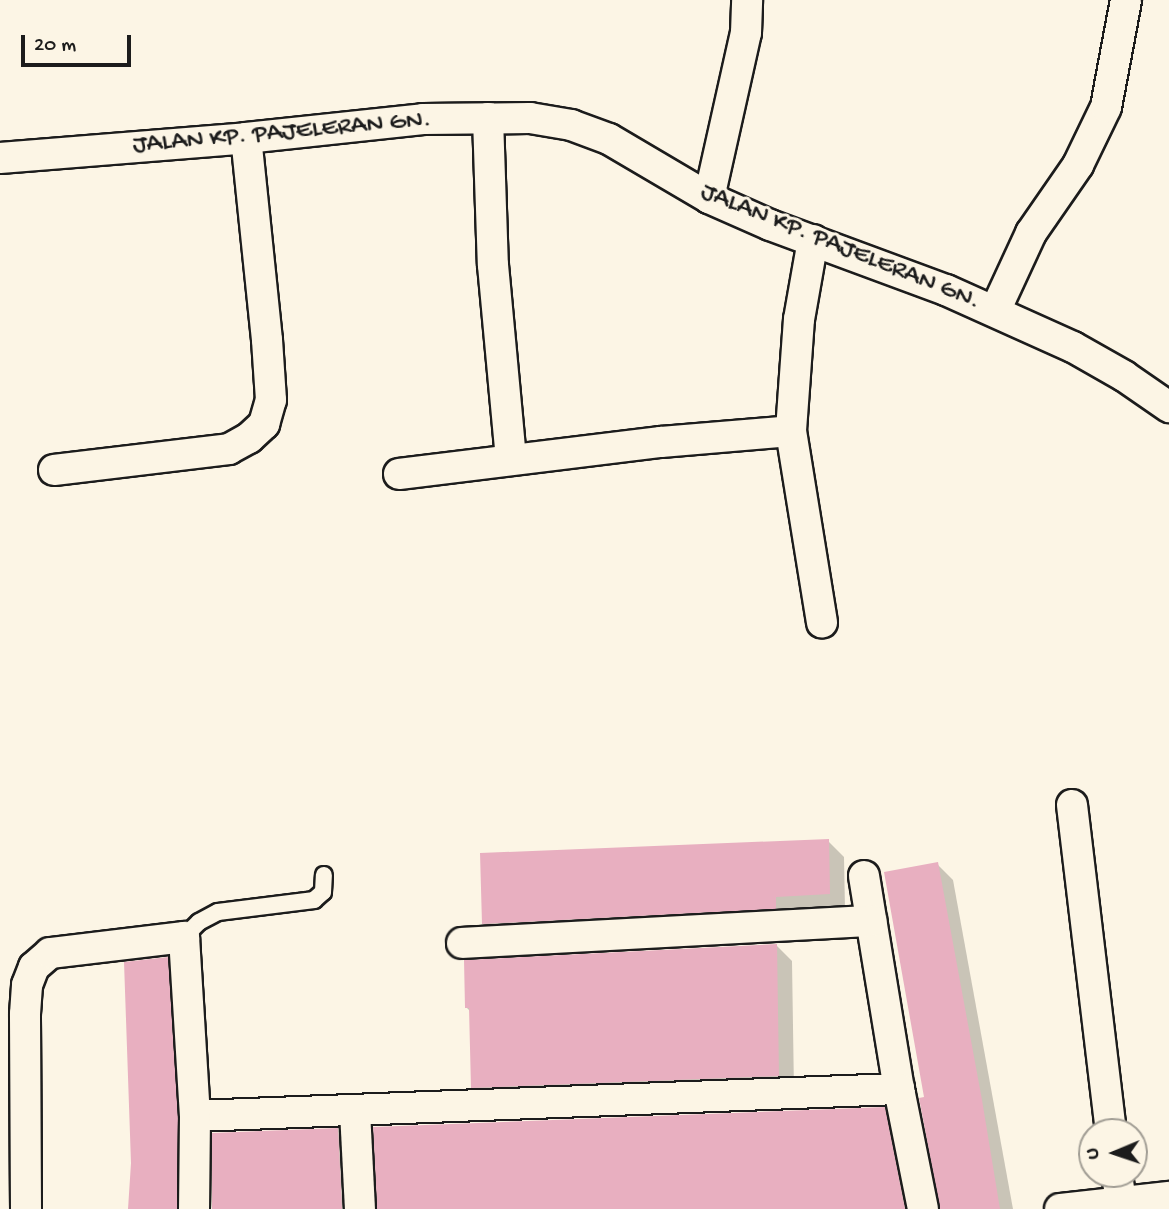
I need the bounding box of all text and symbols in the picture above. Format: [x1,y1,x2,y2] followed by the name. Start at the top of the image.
[24,21,135,65] scale bar
[34,34,76,59] text: 20 m
[132,105,432,163] street label: JALAN KP. PAJELERAN GN.
[696,178,984,318] street label: JALAN KP. PAJELERAN GN.
[1078,1118,1148,1188] north arrow
[1082,1148,1105,1160] text: U

